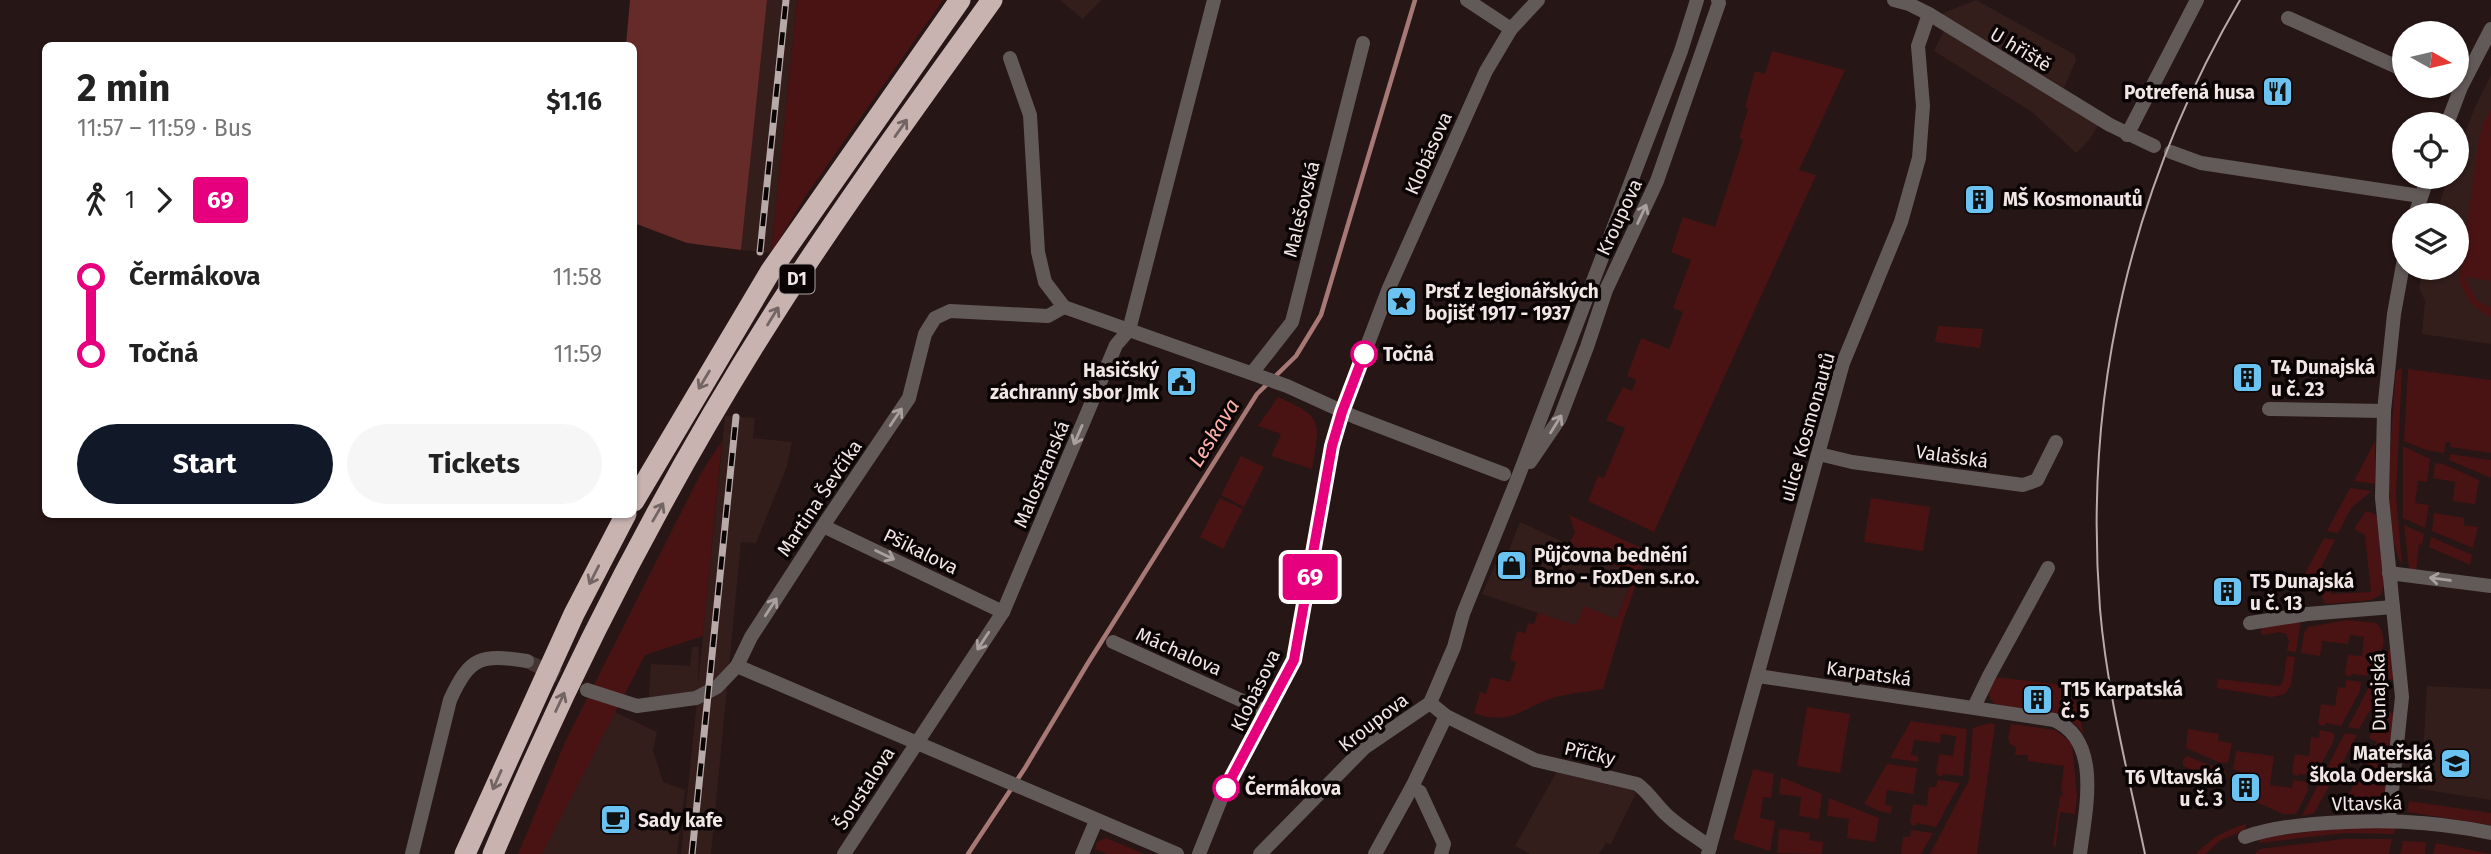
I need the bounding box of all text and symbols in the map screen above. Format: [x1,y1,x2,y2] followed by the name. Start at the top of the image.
[2392,21,2469,98] north arrow
[2392,21,2469,280] map controls
[1986,22,2055,77] street label: U hřiště
[77,65,170,111] text: 2 min
[2261,75,2295,109] restaurant icon: Potrefená husa
[2124,81,2255,104] place label: Potrefená husa
[546,86,602,117] text: $1.16
[1400,108,1457,198] street label: Klobásova
[2392,112,2469,189] button: locate
[77,114,252,142] text: 11:57 – 11:59 · Bus
[894,119,908,138] one-way arrow
[1278,159,1325,260] street label: Malešovská
[1592,175,1647,259] street label: Kroupova
[77,181,115,219] icon: walk
[145,181,183,219] icon: forward
[1963,182,1997,216] building icon: MŠ Kosmonautů
[125,186,135,214] text: 1
[207,186,234,214] text: 69
[2003,186,2143,211] place label: MŠ Kosmonautů
[2392,203,2469,280] button: layers
[1635,204,1649,225] one-way arrow
[129,261,260,292] text: Čermákova
[553,263,602,291] text: 11:58
[780,264,814,293] road number: D1
[1425,280,1599,325] place label: Prsť z legionářských bojišť 1917 - 1937
[1385,285,1419,319] place icon: Prsť z legionářských bojišť 1917 - 1937
[766,306,780,326] one-way arrow
[129,338,199,369] text: Točná
[554,340,602,368] text: 11:59
[1351,341,1377,367] marker: Točná
[1383,343,1434,366] place label: Točná
[1775,350,1840,505] street label: ulice Kosmonautů
[2271,356,2375,401] place label: T4 Dunajská u č. 23
[990,359,1160,404] place label: Hasičský záchranný sbor Jmk
[2231,361,2265,395] building icon: T4 Dunajská u č. 23
[1165,364,1199,398] public building icon: Hasičský záchranný sbor Jmk
[697,369,711,389] one-way arrow
[1183,394,1245,472] water label: Leskava
[889,408,903,427] one-way arrow
[1549,414,1563,434] one-way arrow
[1009,417,1074,531] street label: Malostranská
[1071,423,1084,445] one-way arrow
[77,424,333,504] button: Start
[347,424,602,504] button: Tickets
[772,436,867,561] street label: Martina Ševčíka
[1914,440,1990,473] street label: Valašská
[652,502,665,523] one-way arrow
[880,524,962,579] street label: Pšikalova
[1534,544,1699,589] place label: Půjčovna bednění Brno - FoxDen s.r.o.
[874,549,895,562] one-way arrow
[1494,549,1528,583] shop icon: Půjčovna bednění Brno - FoxDen s.r.o.
[1278,554,1342,600] line badge: 69
[1297,563,1323,591] text: 69
[587,564,601,585] one-way arrow
[2250,570,2354,615] place label: T5 Dunajská u č. 13
[2429,573,2452,586] one-way arrow
[2210,575,2244,609] building icon: T5 Dunajská u č. 13
[763,598,778,617] one-way arrow
[1132,622,1225,681] street label: Máchalova
[976,631,991,650] one-way arrow
[1226,646,1285,735] street label: Klobásova
[2366,653,2391,731] street label: Dunajská
[1825,656,1913,691] street label: Karpatská
[2061,678,2183,723] place label: T15 Karpatská č. 5
[2021,683,2055,717] building icon: T15 Karpatská č. 5
[1334,688,1413,757] street label: Kroupova
[554,692,567,713] one-way arrow
[1562,736,1618,771] street label: Příčky
[2310,742,2433,787] place label: Mateřská škola Oderská
[829,743,900,834] street label: Šoustalova
[2439,747,2473,781] school or university icon: Mateřská škola Oderská
[2125,766,2223,811] place label: T6 Vltavská u č. 3
[490,769,503,791] one-way arrow
[2229,771,2263,805] building icon: T6 Vltavská u č. 3
[1213,775,1239,801] marker: Čermákova
[1245,775,1341,800] place label: Čermákova
[2331,791,2403,816] street label: Vltavská
[598,803,632,837] cafe icon: Sady kafe
[638,809,723,832] place label: Sady kafe

